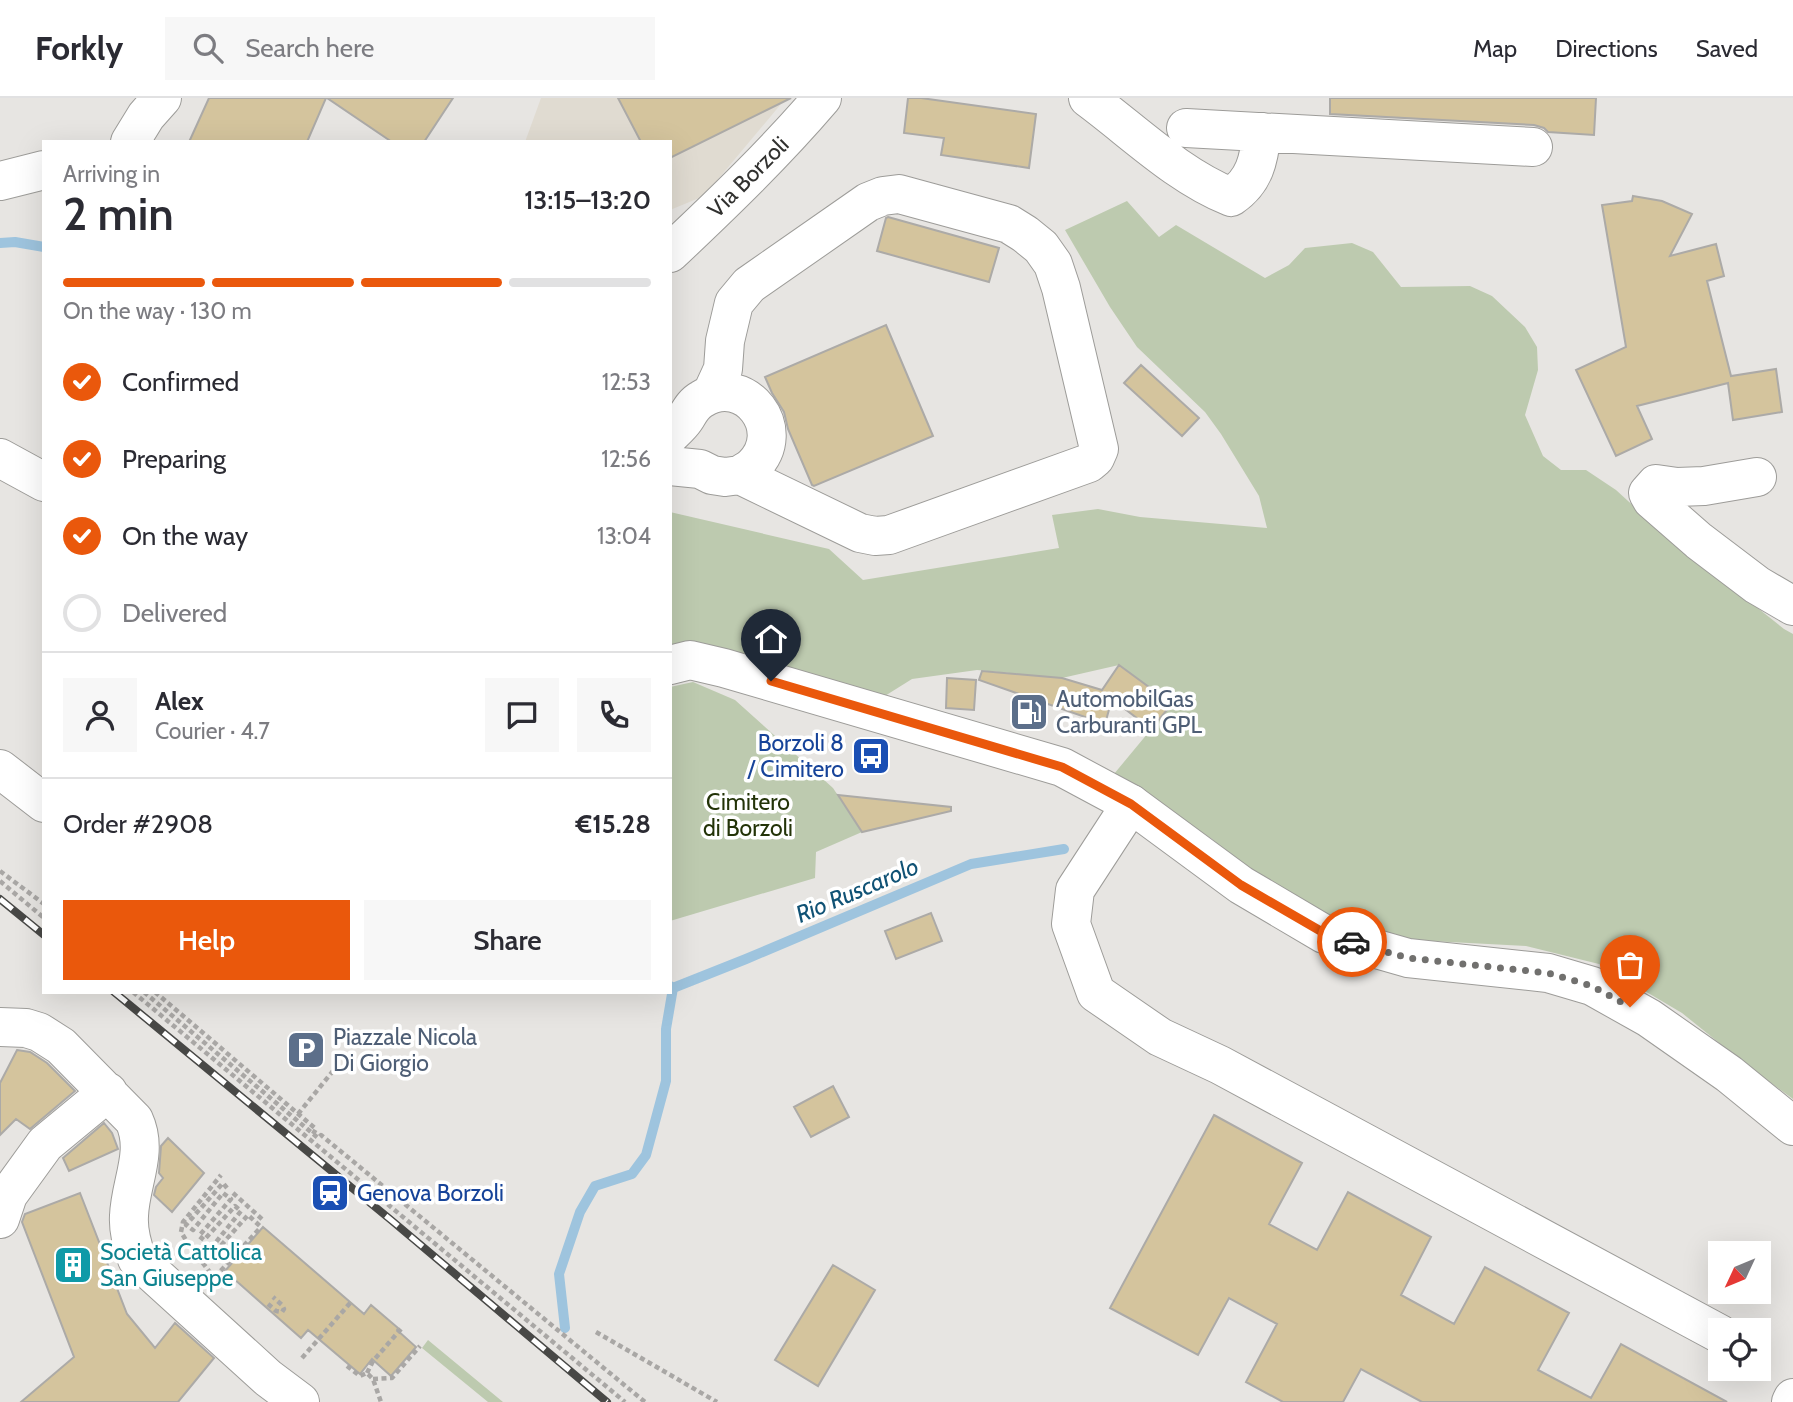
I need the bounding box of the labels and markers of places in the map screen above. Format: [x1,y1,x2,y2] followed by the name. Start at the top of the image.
[741,609,801,681] pin
[1056,685,1203,739] place label: AutomobilGas Carburanti GPL
[1008,691,1050,733] fuel station icon: AutomobilGas Carburanti GPL
[747,729,844,783] place label: Borzoli 8 / Cimitero
[850,735,892,777] bus stop icon: Borzoli 8 / Cimitero
[1600,935,1660,1007] pin
[333,1023,477,1077] place label: Piazzale Nicola Di Giorgio
[285,1029,327,1071] parking icon: Piazzale Nicola Di Giorgio
[309,1172,351,1214] station icon: Genova Borzoli
[357,1179,504,1207] place label: Genova Borzoli
[100,1238,262,1292] place label: Società Cattolica San Giuseppe
[52,1244,94,1286] building icon: Società Cattolica San Giuseppe

